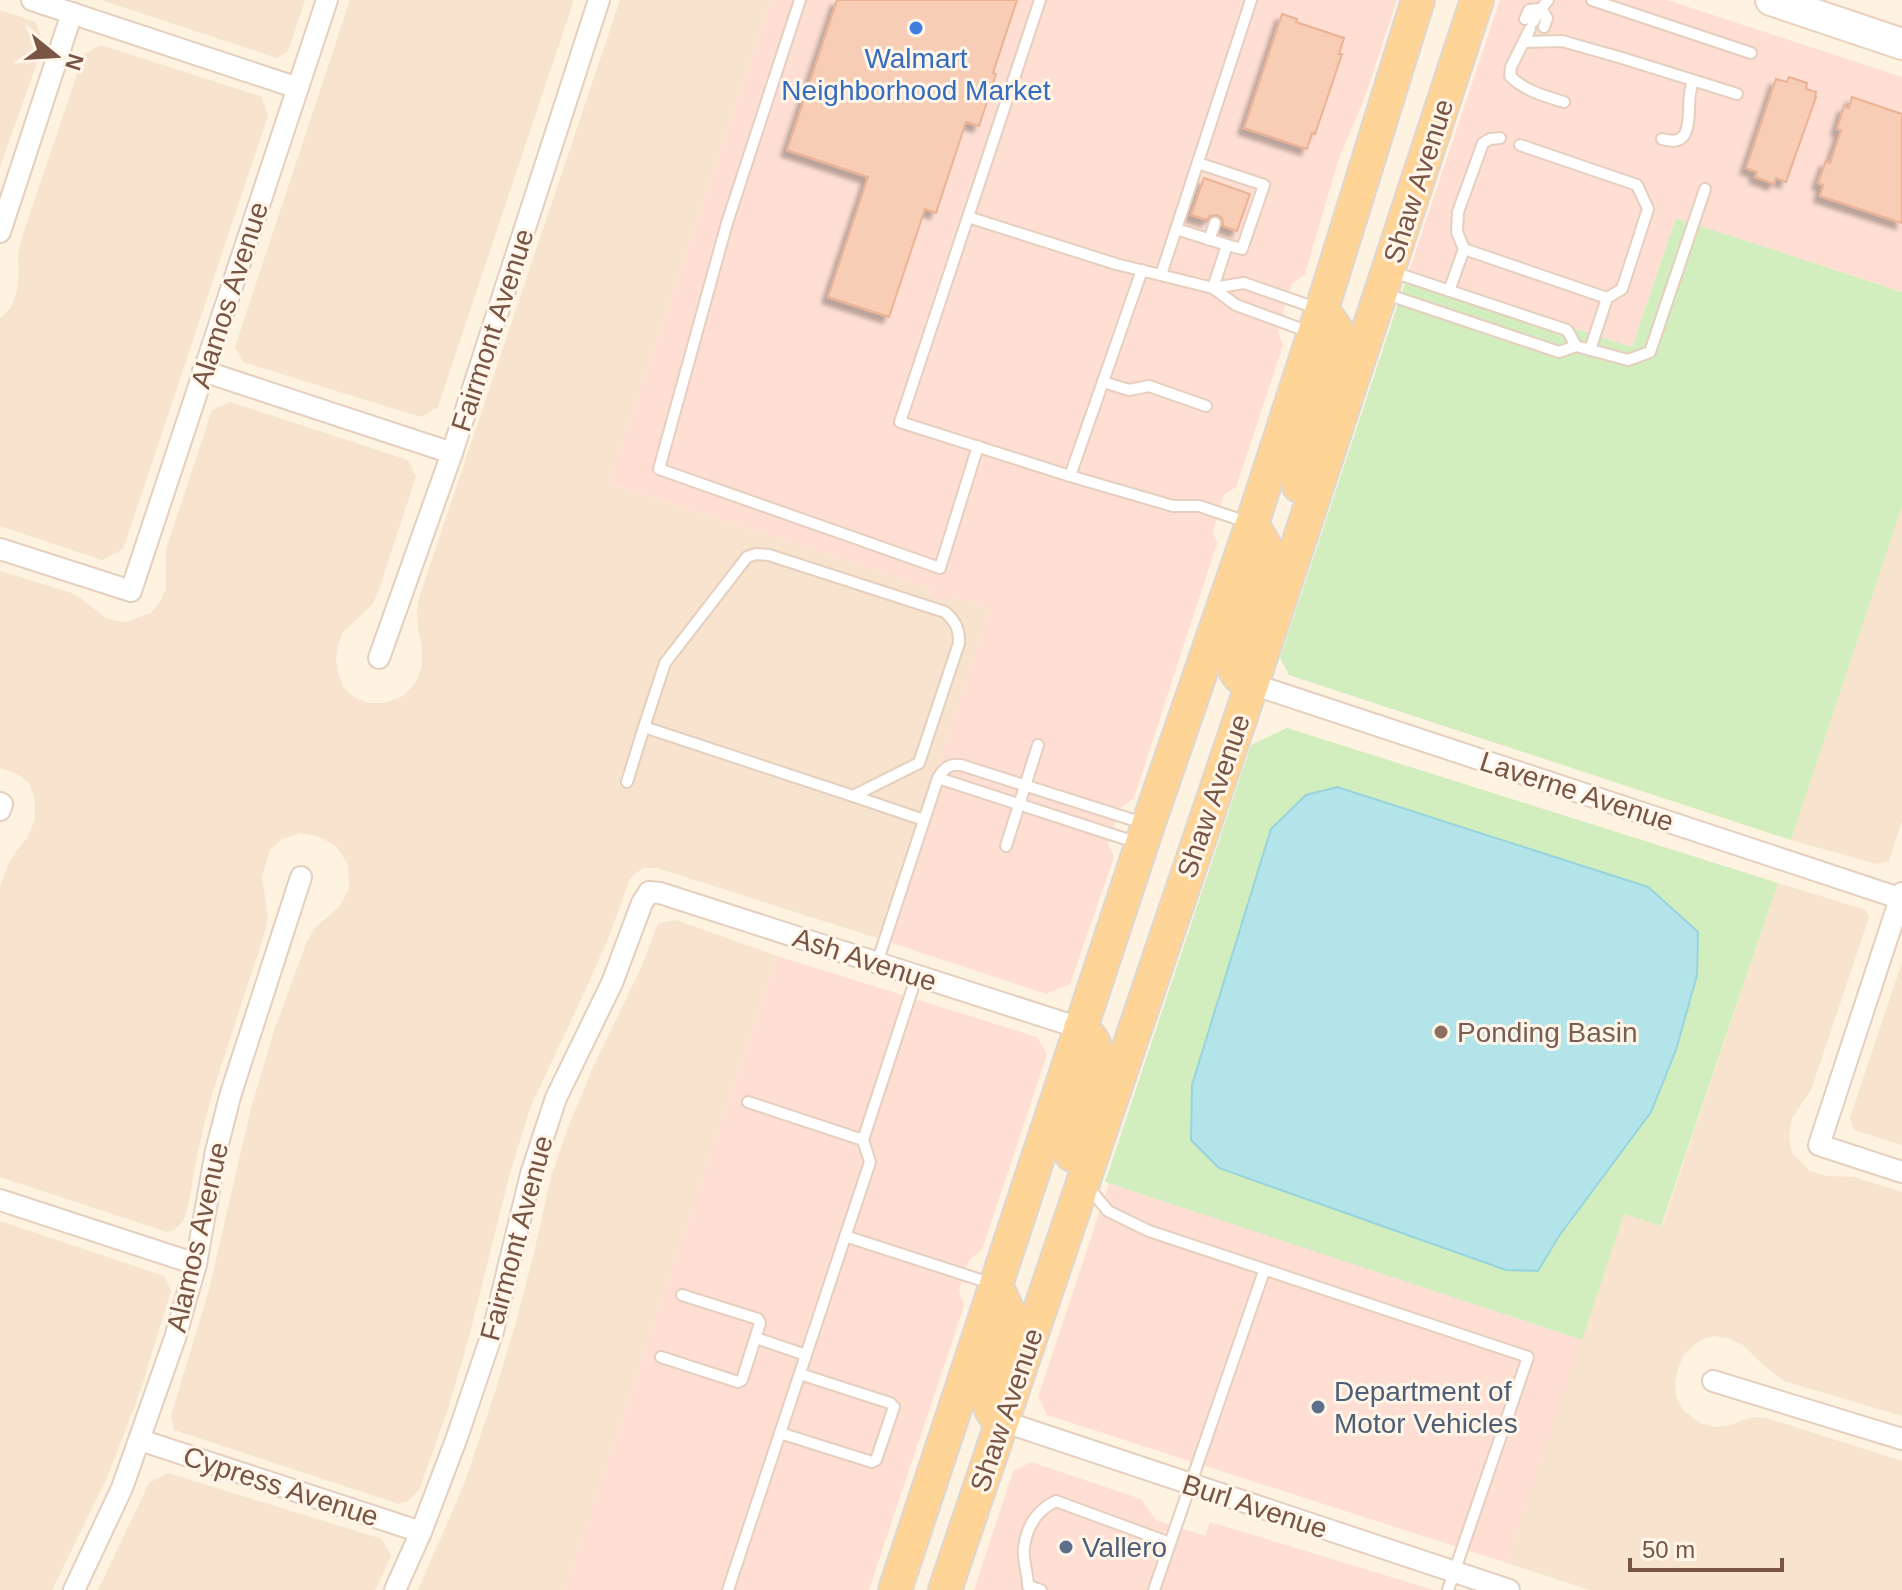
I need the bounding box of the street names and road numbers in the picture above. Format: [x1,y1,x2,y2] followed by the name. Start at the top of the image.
[1377,95,1460,267] street label: Shaw Avenue
[185,198,274,392] street label: Alamos Avenue
[445,225,540,435] street label: Fairmont Avenue
[1171,710,1256,882] street label: Shaw Avenue
[1476,746,1678,837] street label: Laverne Avenue
[789,922,940,997] street label: Ash Avenue
[474,1132,559,1344] street label: Fairmont Avenue
[161,1139,234,1335] street label: Alamos Avenue
[964,1324,1049,1496] street label: Shaw Avenue
[179,1440,382,1533] street label: Cypress Avenue
[1178,1468,1331,1544] street label: Burl Avenue

